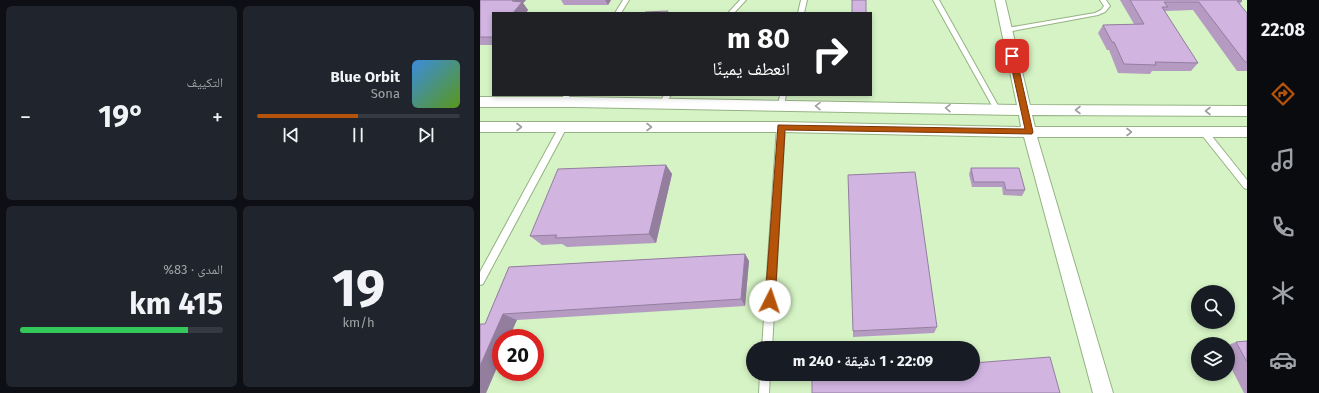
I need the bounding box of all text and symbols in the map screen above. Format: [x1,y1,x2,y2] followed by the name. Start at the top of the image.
[1261,19,1305,41] text: 22:08
[727,22,790,55] text: 80 m
[804,28,856,80] icon: right
[995,39,1029,73] pin
[1001,45,1023,67] icon: arrive
[713,58,790,80] text: انعطف يمينًا
[331,68,400,86] text: Blue Orbit
[187,75,223,90] text: التكييف
[1269,80,1297,108] icon: directions
[371,86,400,101] text: Sona
[98,99,145,135] text: 19°
[815,102,821,110] one-way arrow
[20,104,31,131] text: −
[212,104,223,131] text: +
[945,104,951,112] one-way arrow
[1075,106,1081,114] one-way arrow
[1205,107,1211,115] one-way arrow
[516,123,522,131] one-way arrow
[646,123,652,131] one-way arrow
[280,124,302,146] icon: previous
[347,124,369,146] icon: pause
[415,124,437,146] icon: next
[1126,128,1132,136] one-way arrow
[1269,146,1297,174] icon: music
[1269,213,1297,241] icon: phone
[332,257,385,320] text: 19
[163,262,223,277] text: المدى · 83%
[1269,279,1297,307] icon: climate
[749,280,791,322] position arrow
[1191,285,1235,381] map controls
[1191,285,1235,329] button: search
[129,286,223,322] text: 415 km
[342,315,375,330] text: km/h
[492,329,544,381] speed limit sign: 20
[1191,337,1235,381] button: layers
[1269,346,1297,374] icon: car
[793,352,933,370] text: 22:09 · 1 دقيقة · 240 m

